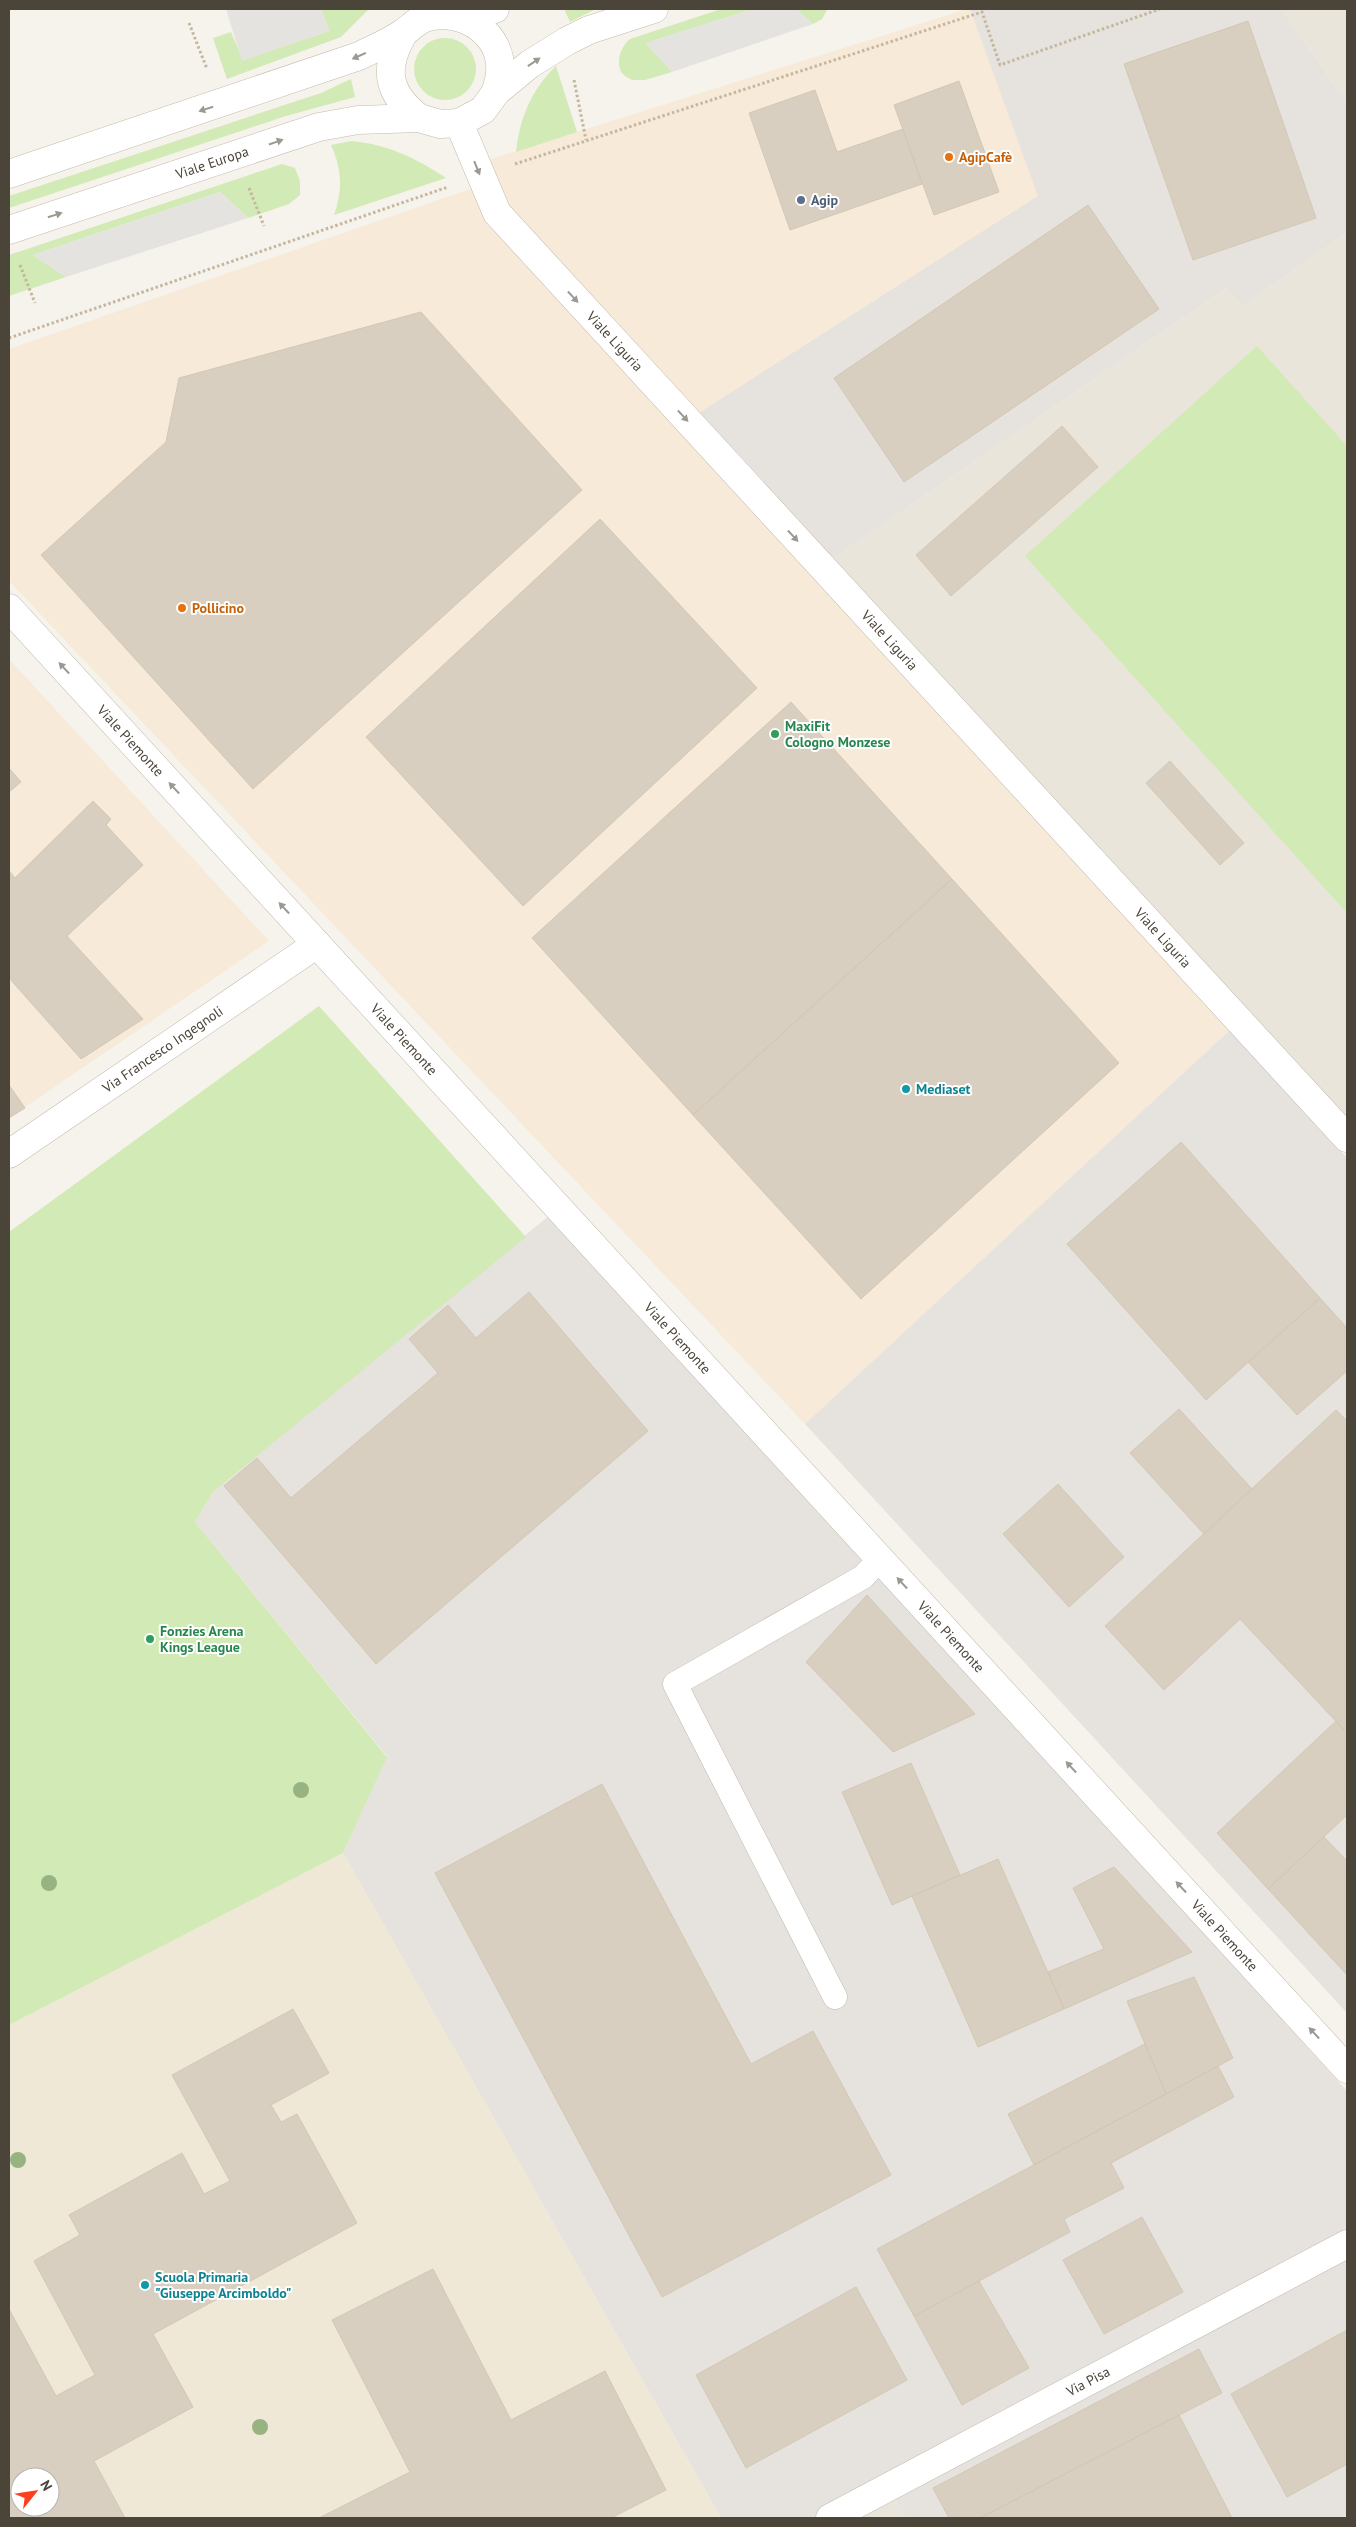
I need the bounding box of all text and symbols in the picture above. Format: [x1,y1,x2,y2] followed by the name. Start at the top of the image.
[352,52,366,60] one-way arrow
[527,57,541,67] one-way arrow
[198,106,213,113] one-way arrow
[269,138,284,146] one-way arrow
[172,142,251,183] street label: Viale Europa
[959,148,1012,166] place label: AgipCafè
[943,151,955,163] marker: AgipCafè
[474,161,482,175] one-way arrow
[811,191,838,209] place label: Agip
[795,194,807,206] marker: Agip
[48,210,63,218] one-way arrow
[567,290,579,302] one-way arrow
[582,307,647,375] street label: Viale Liguria
[677,410,689,422] one-way arrow
[787,530,799,542] one-way arrow
[192,599,244,617] place label: Pollicino
[176,602,188,614] marker: Pollicino
[857,606,922,674] street label: Viale Liguria
[58,663,70,675] one-way arrow
[93,701,168,780] street label: Viale Piemonte
[785,717,890,751] place label: MaxiFit Cologno Monzese
[769,728,781,740] marker: MaxiFit Cologno Monzese
[168,783,180,795] one-way arrow
[278,902,290,914] one-way arrow
[1130,903,1195,972] street label: Viale Liguria
[366,999,441,1079] street label: Viale Piemonte
[98,1002,226,1097] street label: Via Francesco Ingegnoli
[916,1080,971,1098] place label: Mediaset
[900,1083,912,1095] marker: Mediaset
[640,1298,715,1378] street label: Viale Piemonte
[896,1577,908,1589] one-way arrow
[913,1597,988,1676] street label: Viale Piemonte
[160,1622,244,1656] place label: Fonzies Arena Kings League
[144,1633,156,1645] marker: Fonzies Arena Kings League
[1065,1762,1077,1774] one-way arrow
[1175,1882,1187,1894] one-way arrow
[1187,1895,1262,1975] street label: Viale Piemonte
[1308,2027,1320,2039] one-way arrow
[155,2268,291,2302] place label: Scuola Primaria "Giuseppe Arcimboldo"
[139,2279,151,2291] marker: Scuola Primaria "Giuseppe Arcimboldo"
[1062,2362,1113,2401] street label: Via Pisa
[10,2467,60,2517] north arrow
[36,2477,56,2494] text: N

